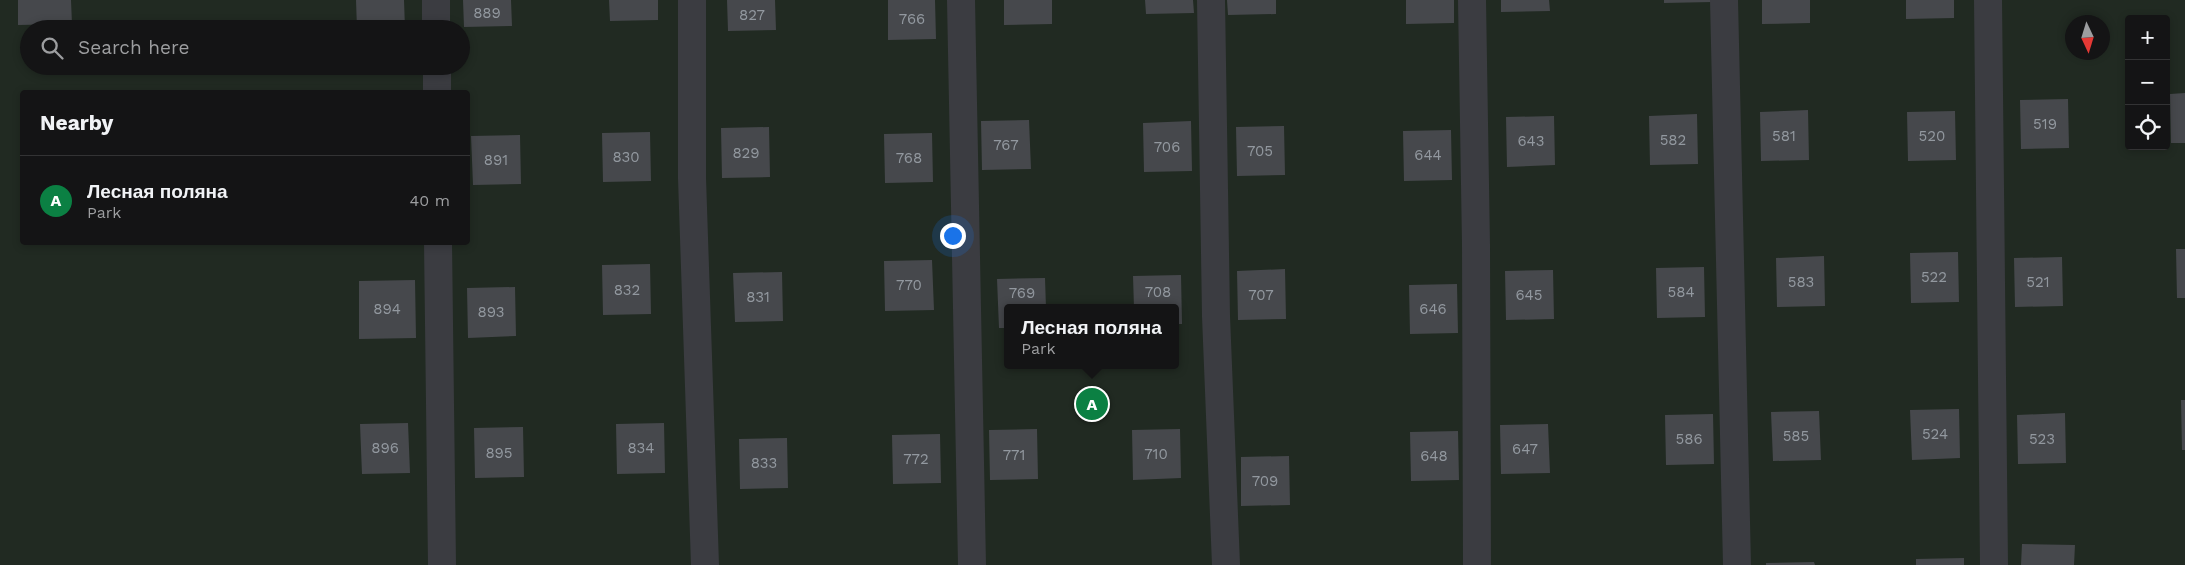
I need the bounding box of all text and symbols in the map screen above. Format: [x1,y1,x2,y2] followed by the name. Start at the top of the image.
[473,4,501,22] house number: 889
[739,6,765,24] house number: 827
[899,10,925,28] house number: 766
[2065,15,2110,60] north arrow
[2125,15,2170,150] map controls
[2125,15,2170,60] button: +
[20,20,470,75] search box
[38,34,66,62] icon: search
[78,36,189,59] text: Search here
[2125,60,2170,105] button: −
[2125,105,2170,150] button: locate
[40,110,113,135] text: Nearby
[2033,115,2057,133] house number: 519
[1772,127,1796,145] house number: 581
[1919,127,1945,145] house number: 520
[1660,131,1686,149] house number: 582
[1517,132,1545,150] house number: 643
[993,136,1019,154] house number: 767
[1154,138,1180,156] house number: 706
[1247,142,1273,160] house number: 705
[732,144,760,162] house number: 829
[1414,146,1442,164] house number: 644
[612,148,640,166] house number: 830
[896,149,922,167] house number: 768
[484,151,508,169] house number: 891
[87,180,228,203] text: Лесная поляна
[51,191,61,210] text: A
[410,191,450,210] text: 40 m
[87,203,121,222] text: Park
[940,223,966,249] your location
[1921,268,1947,286] house number: 522
[1788,273,1814,291] house number: 583
[2026,273,2050,291] house number: 521
[896,276,922,294] house number: 770
[614,281,640,299] house number: 832
[1145,283,1171,301] house number: 708
[1667,283,1695,301] house number: 584
[1009,284,1035,302] house number: 769
[1248,286,1274,304] house number: 707
[1515,286,1543,304] house number: 645
[746,288,770,306] house number: 831
[373,300,401,318] house number: 894
[1419,300,1447,318] house number: 646
[478,303,504,321] house number: 893
[1004,304,1179,369] popup
[1021,316,1162,339] text: Лесная поляна
[1021,339,1056,358] text: Park
[1076,385,1108,423] pin: A
[1922,425,1948,443] house number: 524
[1783,427,1809,445] house number: 585
[1675,430,1703,448] house number: 586
[2029,430,2055,448] house number: 523
[371,439,399,457] house number: 896
[628,439,654,457] house number: 834
[1512,440,1538,458] house number: 647
[485,444,513,462] house number: 895
[1144,445,1168,463] house number: 710
[1003,446,1025,464] house number: 771
[1420,447,1448,465] house number: 648
[903,450,929,468] house number: 772
[751,454,777,472] house number: 833
[1252,472,1278,490] house number: 709

